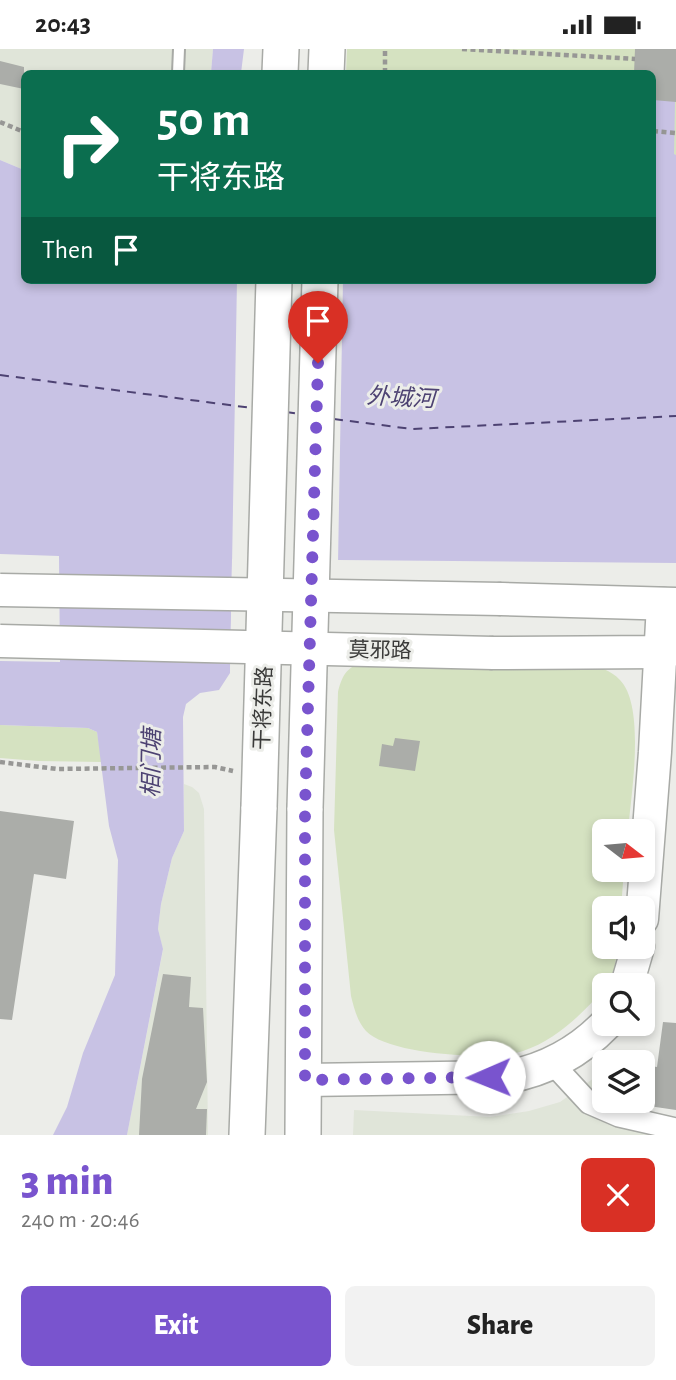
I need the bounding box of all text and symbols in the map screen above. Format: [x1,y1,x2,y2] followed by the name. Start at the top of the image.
[35,11,91,37] text: 20:43
[157,96,251,145] text: 50 m
[42,98,133,189] icon: right
[157,162,285,194] text: 干将东路
[107,231,145,269] icon: arrive
[42,237,93,263] text: Then
[288,291,348,363] pin
[299,302,337,340] icon: arrive
[366,383,440,412] water label: 外城河
[348,638,412,662] street label: 莫邪路
[251,666,275,750] street label: 干将东路
[138,724,165,798] water label: 相门塘
[592,819,654,882] north arrow
[592,819,655,1113] map controls
[592,896,655,959] button: sound
[592,973,655,1036] button: search
[452,1040,526,1114] position arrow
[592,1050,655,1113] button: layers
[581,1158,655,1232] button: close
[21,1160,113,1202] text: 3 min
[21,1209,139,1232] text: 240 m · 20:46
[21,1286,331,1366] button: Exit
[345,1286,655,1366] button: Share

